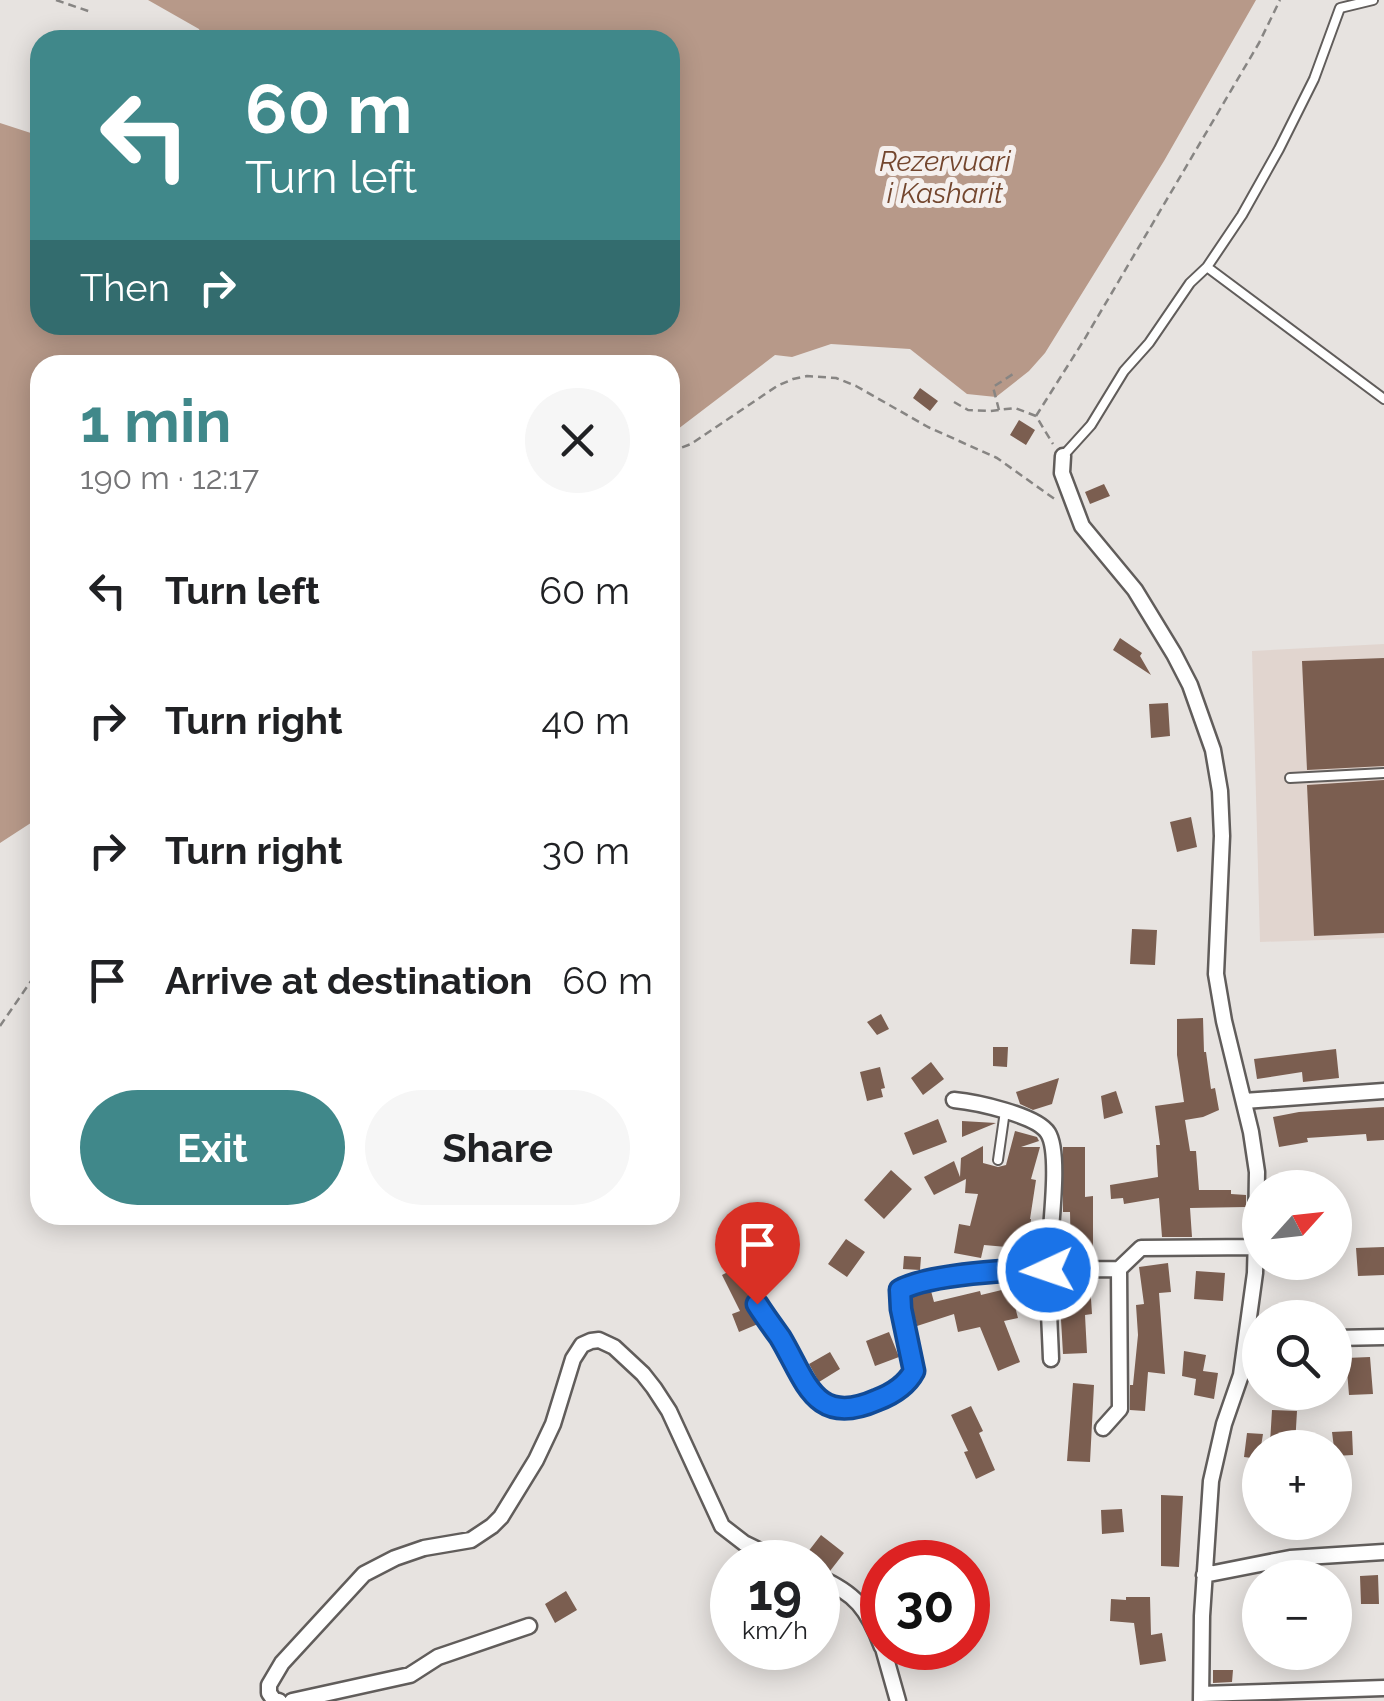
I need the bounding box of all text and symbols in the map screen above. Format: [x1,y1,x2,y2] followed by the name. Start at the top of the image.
[245,67,412,149] text: 60 m
[80,70,210,200] icon: left
[879,145,1012,210] water label: Rezervuari i Kasharit
[245,151,417,204] text: Turn left
[190,260,245,315] icon: right
[80,265,170,310] text: Then
[80,386,231,456] text: 1 min
[525,388,630,493] button: close
[80,459,259,496] text: 190 m · 12:17
[80,563,135,618] icon: left
[165,568,320,613] text: Turn left
[539,568,630,613] text: 60 m
[80,693,135,748] icon: right
[165,698,342,743] text: Turn right
[541,698,630,743] text: 40 m
[80,823,135,878] icon: right
[165,828,342,873] text: Turn right
[542,828,630,873] text: 30 m
[80,953,135,1008] icon: arrive
[165,958,532,1003] text: Arrive at destination
[562,958,653,1003] text: 60 m
[80,1090,345,1205] button: Exit
[365,1090,630,1205] button: Share
[1242,1170,1352,1280] north arrow
[1242,1170,1352,1670] map controls
[715,1202,800,1305] pin
[730,1217,785,1272] icon: arrive
[996,1218,1100,1322] position arrow
[1242,1300,1352,1410] button: search
[1242,1430,1352,1540] button: +
[860,1540,990,1670] speed limit sign: 30
[1242,1560,1352,1670] button: −
[748,1563,802,1622] text: 19
[742,1615,808,1645] text: km/h

